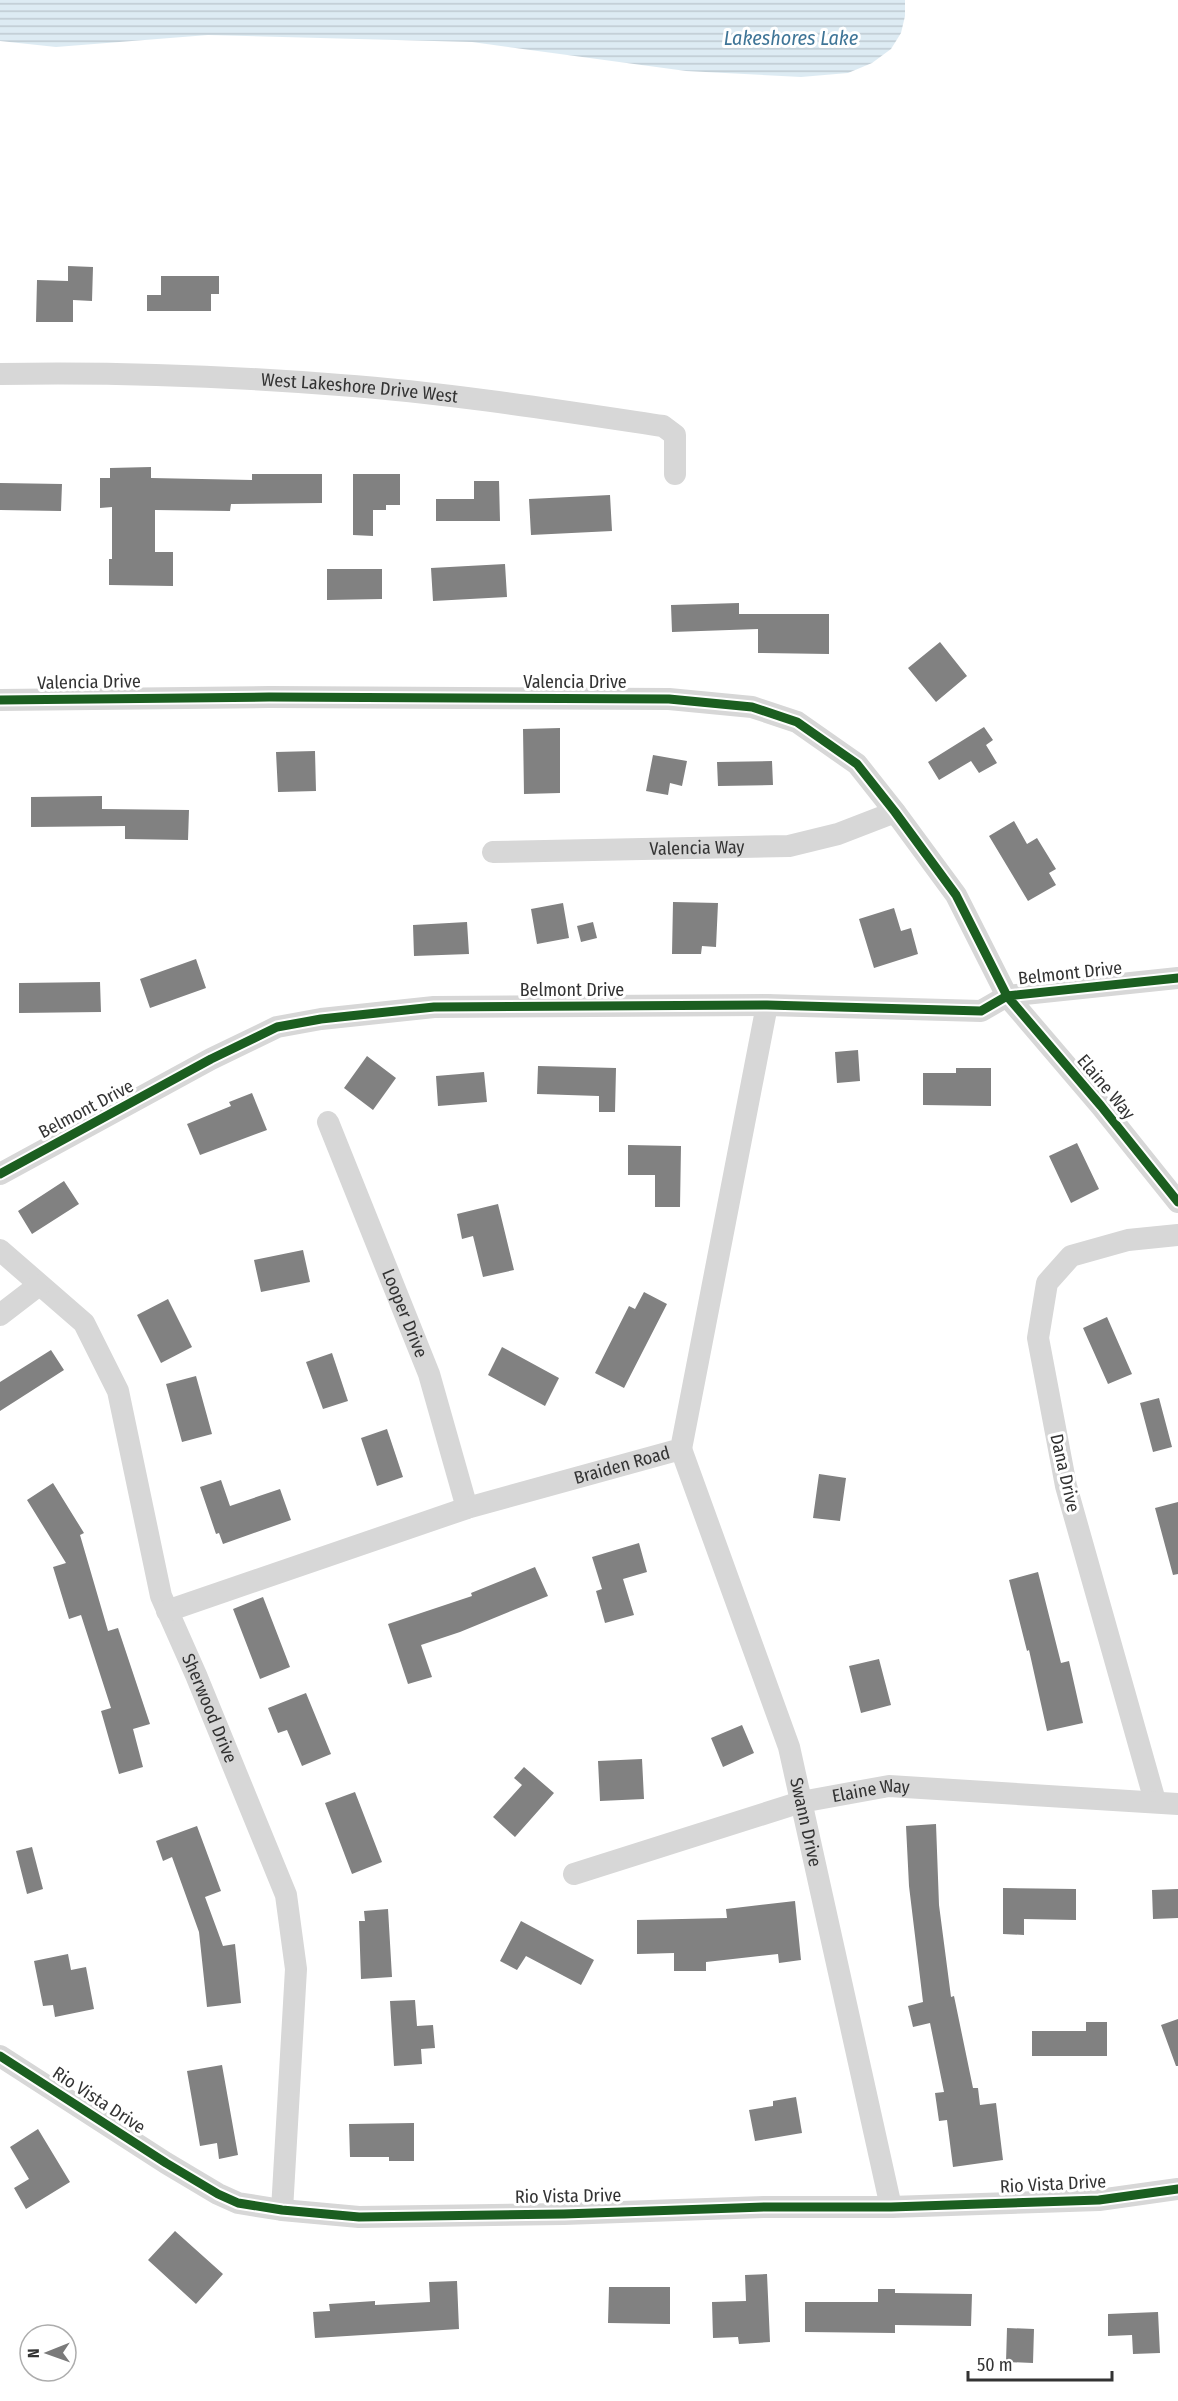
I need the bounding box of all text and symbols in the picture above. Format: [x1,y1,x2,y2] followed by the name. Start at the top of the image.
[724,26,859,50] water label: Lakeshores Lake
[260,369,459,408] street label: West Lakeshore Drive West
[37,670,141,694] street label: Valencia Drive
[523,671,627,693] street label: Valencia Drive
[649,836,745,860] street label: Valencia Way
[1017,957,1123,989] street label: Belmont Drive
[520,979,624,1001] street label: Belmont Drive
[1072,1050,1140,1124] street label: Elaine Way
[35,1075,137,1143] street label: Belmont Drive
[377,1266,432,1361] street label: Looper Drive
[1045,1432,1085,1514] street label: Dana Drive
[572,1442,672,1489] street label: Braiden Road
[177,1650,242,1766] street label: Sherwood Drive
[830,1774,910,1807] street label: Elaine Way
[785,1776,826,1869] street label: Swann Drive
[48,2062,150,2138] street label: Rio Vista Drive
[999,2170,1107,2198] street label: Rio Vista Drive
[515,2184,621,2208] street label: Rio Vista Drive
[18,2323,78,2383] north arrow
[968,2344,1112,2382] scale bar
[24,2348,43,2358] text: N
[977,2354,1013,2376] text: 50 m

